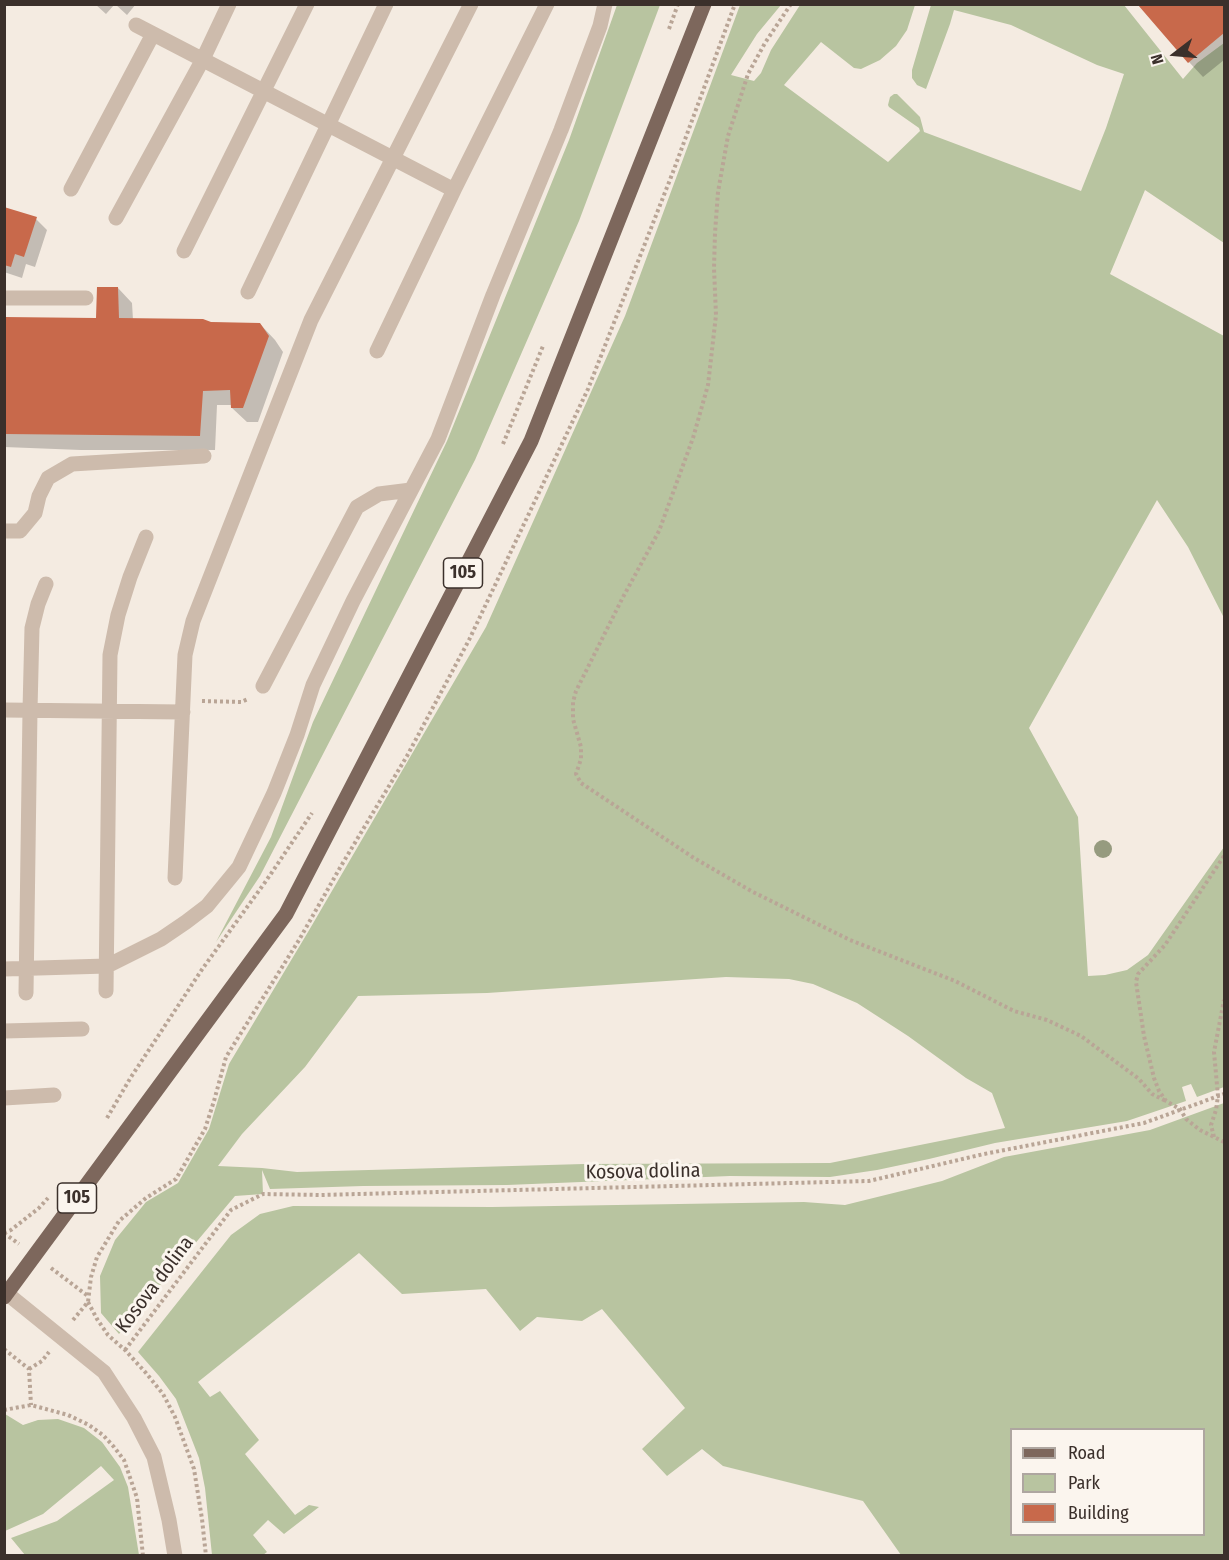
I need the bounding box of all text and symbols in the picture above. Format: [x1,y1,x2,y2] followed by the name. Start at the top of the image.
[1145,24,1205,84] north arrow
[1147,52,1168,66] text: N
[444,558,482,588] road number: 105
[585,1159,701,1185] street label: Kosova dolina
[58,1183,97,1213] road number: 105
[111,1232,199,1338] street label: Kosova dolina
[1010,1428,1205,1536] legend
[1068,1442,1105,1464] text: Road
[1068,1472,1100,1494] text: Park
[1068,1502,1129,1524] text: Building

